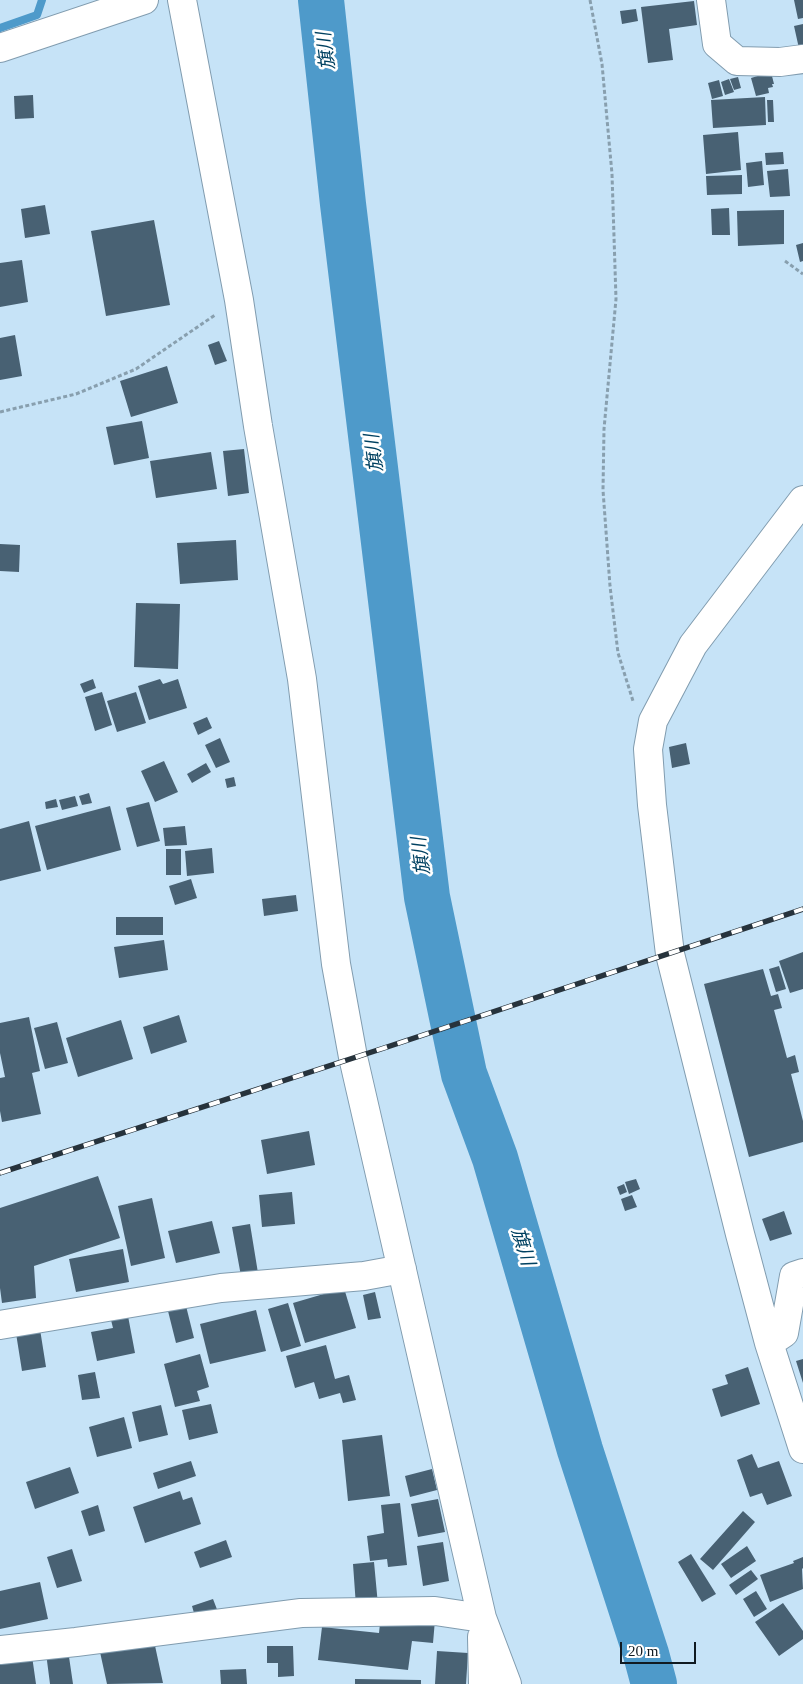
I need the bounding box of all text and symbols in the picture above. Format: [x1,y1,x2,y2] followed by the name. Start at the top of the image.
[313,31,341,71] water label: 旗川
[361,433,389,473] water label: 旗川
[408,836,436,876] water label: 旗川
[506,1225,538,1269] water label: 旗川
[623,1632,699,1664] scale bar
[628,1643,658,1659] text: 20 m

